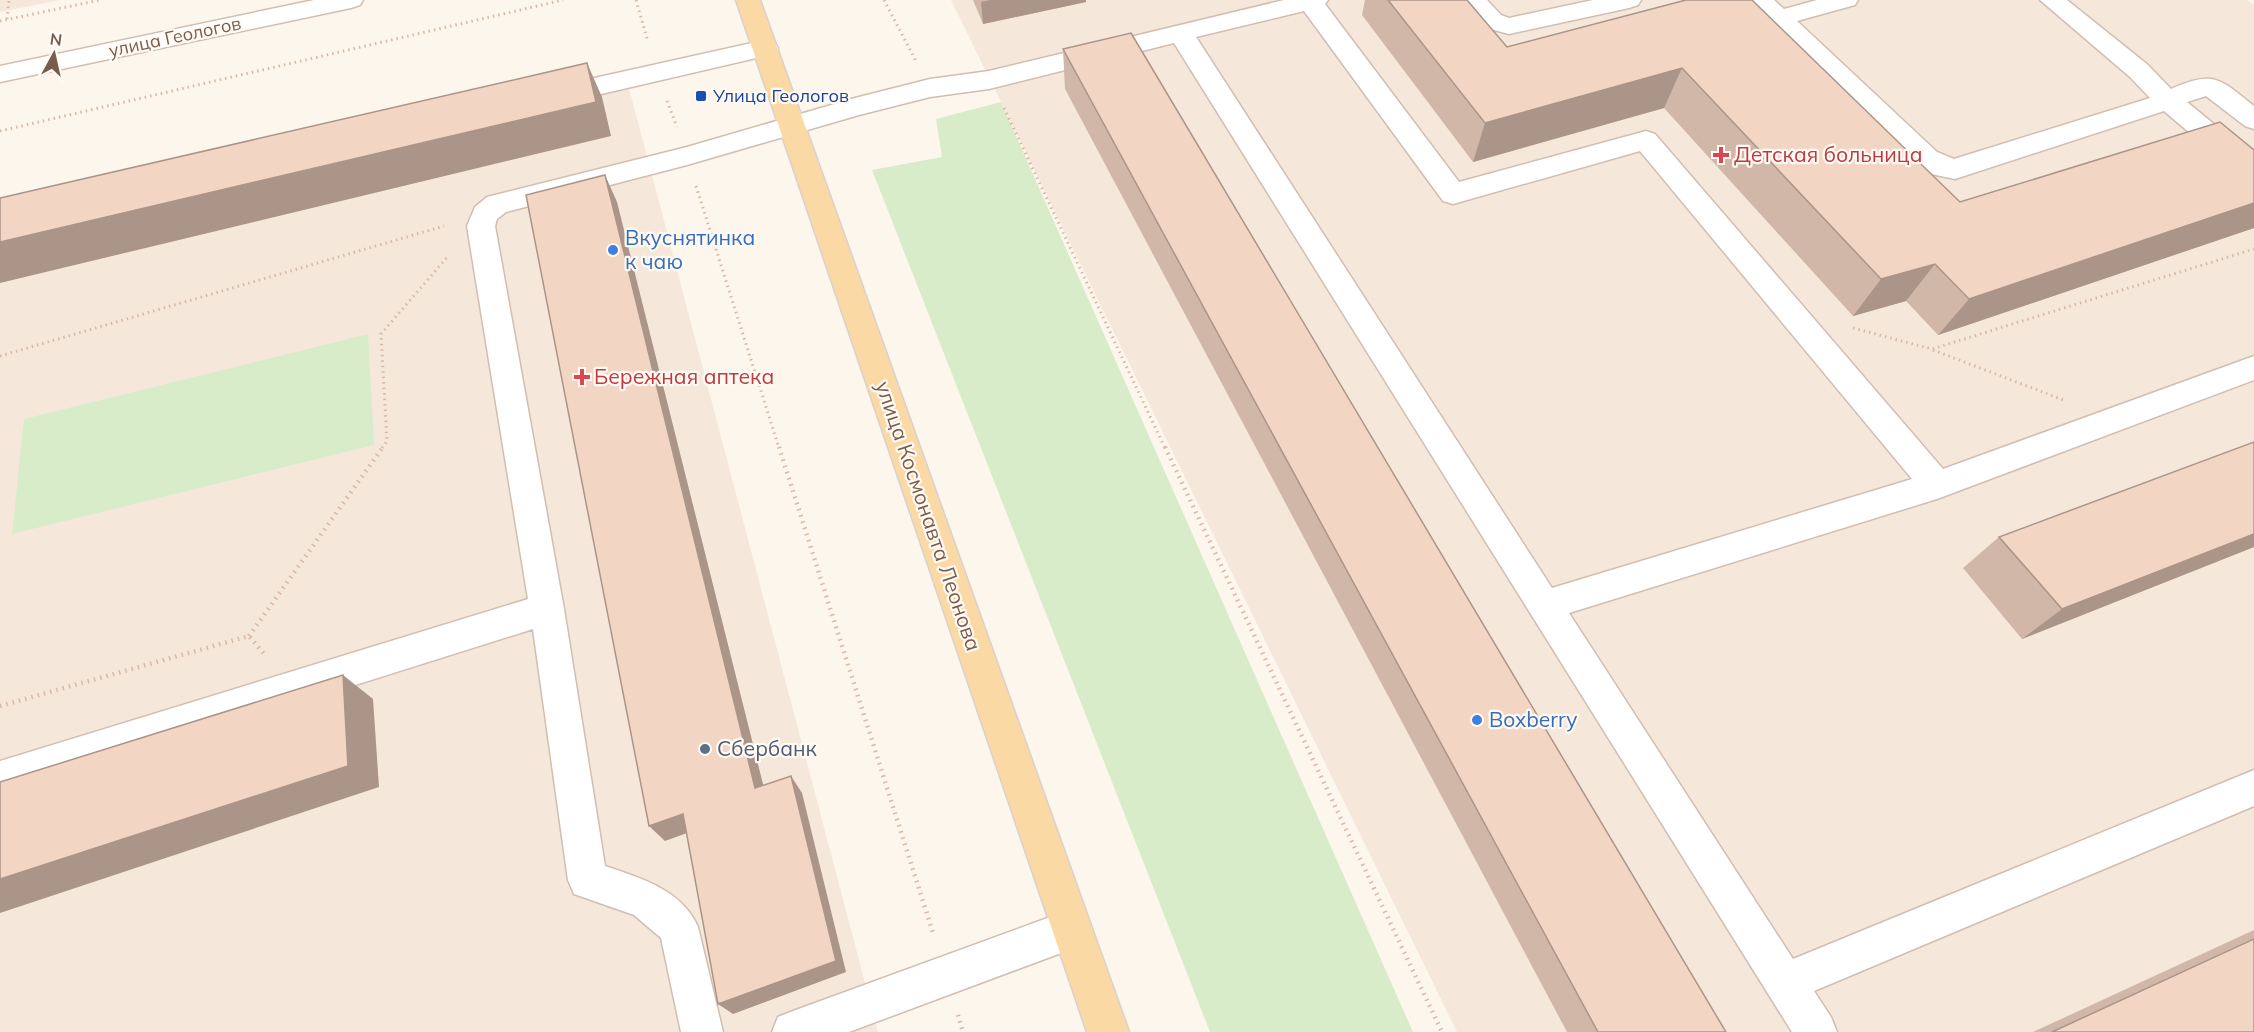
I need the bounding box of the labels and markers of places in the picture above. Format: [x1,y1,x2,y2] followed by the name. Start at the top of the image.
[712,84,849,107] place label: Улица Геологов
[694,89,708,103] marker: Улица Геологов
[1734,141,1922,167] place label: Детская больница
[1712,146,1730,164] marker: Детская больница
[625,224,755,274] place label: Вкуснятинка к чаю
[606,243,620,257] marker: Вкуснятинка к чаю
[594,363,774,389] place label: Бережная аптека
[575,370,589,384] marker: Бережная аптека
[1489,706,1577,732] place label: Boxberry
[1470,713,1484,727] marker: Boxberry
[717,735,818,761] place label: Сбербанк
[698,742,712,756] marker: Сбербанк

